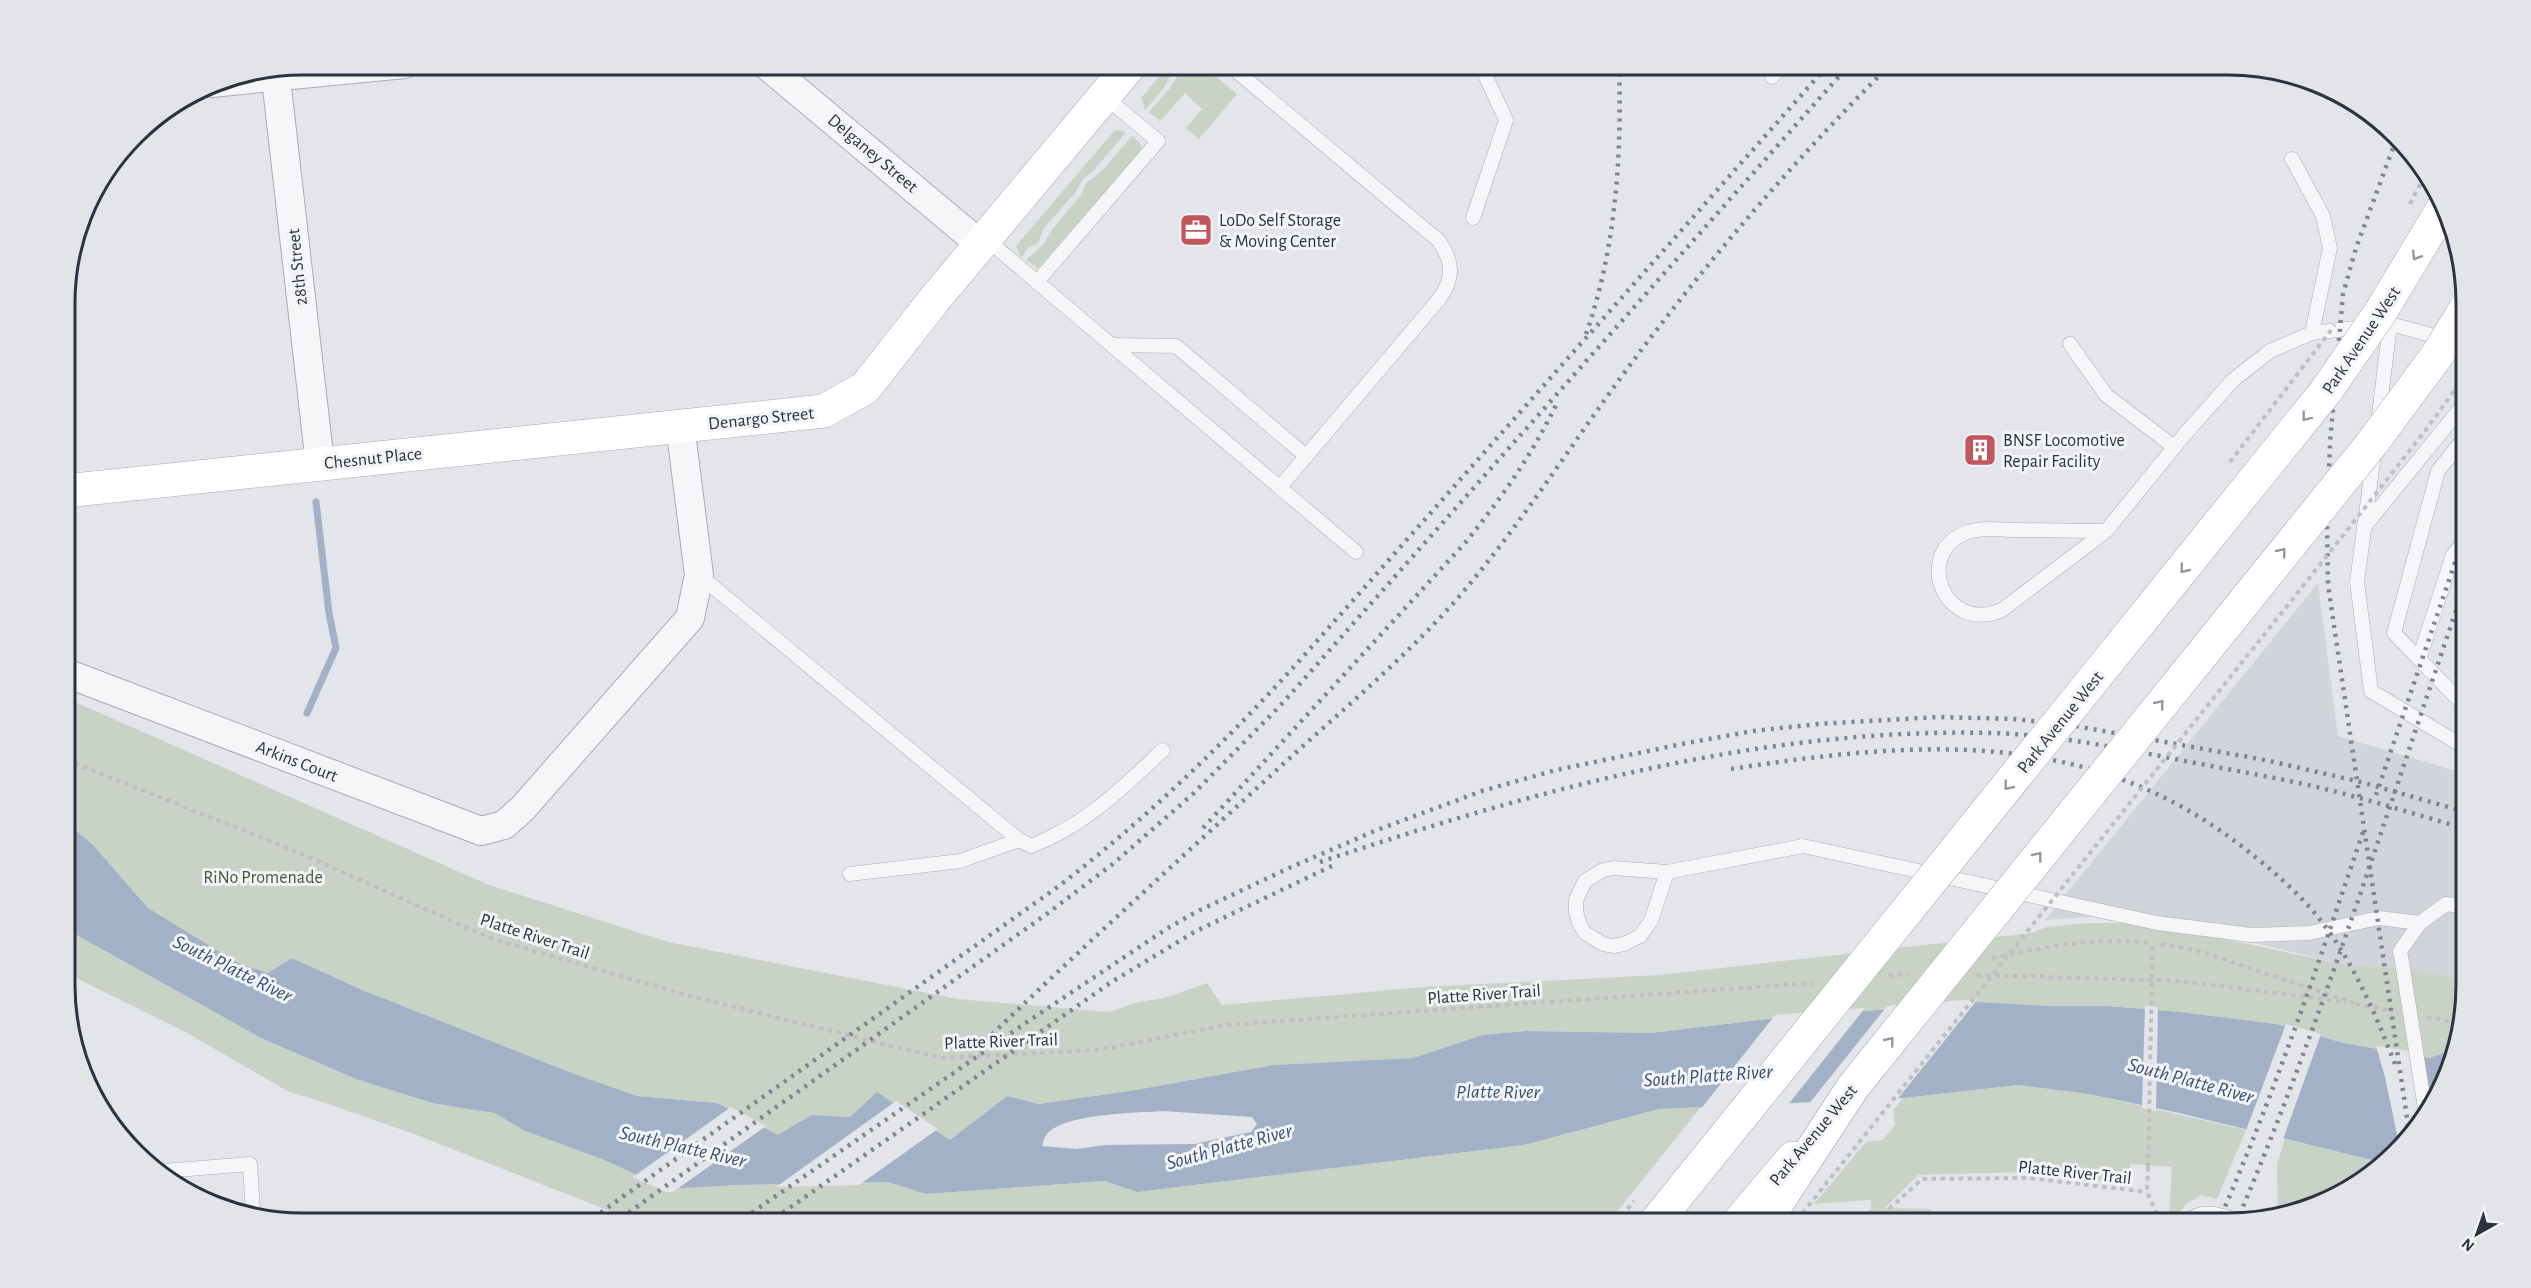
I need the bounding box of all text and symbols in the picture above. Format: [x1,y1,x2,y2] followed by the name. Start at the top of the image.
[824,111,921,197] street label: Delganey Street
[1178,212,1214,248] office icon: LoDo Self Storage & Moving Center
[1219,212,1341,251] place label: LoDo Self Storage & Moving Center
[285,227,311,306] street label: 28th Street
[2411,250,2423,260] one-way arrow
[2319,283,2405,398] street label: Park Avenue West
[707,404,815,433] street label: Denargo Street
[2303,410,2314,421] one-way arrow
[1962,432,1998,468] building icon: BNSF Locomotive Repair Facility
[2003,432,2125,471] place label: BNSF Locomotive Repair Facility
[323,445,423,473] street label: Chesnut Place
[2275,548,2286,559] one-way arrow
[2180,562,2191,573] one-way arrow
[2014,668,2107,777] street label: Park Avenue West
[2153,700,2164,711] one-way arrow
[253,738,340,786] street label: Arkins Court
[2005,779,2016,790] one-way arrow
[2031,852,2042,863] one-way arrow
[203,869,323,887] park label: RiNo Promenade
[478,911,592,963] street label: Platte River Trail
[170,932,295,1006] water label: South Platte River
[1427,982,1541,1008] street label: Platte River Trail
[944,1031,1058,1053] street label: Platte River Trail
[1882,1037,1893,1048] one-way arrow
[2126,1055,2256,1107] water label: South Platte River
[1643,1061,1774,1090] water label: South Platte River
[1456,1082,1540,1102] water label: Platte River
[1767,1082,1861,1189] street label: Park Avenue West
[1164,1120,1295,1173] water label: South Platte River
[618,1123,748,1171] water label: South Platte River
[2017,1158,2132,1188] street label: Platte River Trail
[2447,1204,2507,1264] north arrow
[2459,1235,2477,1254] text: N

